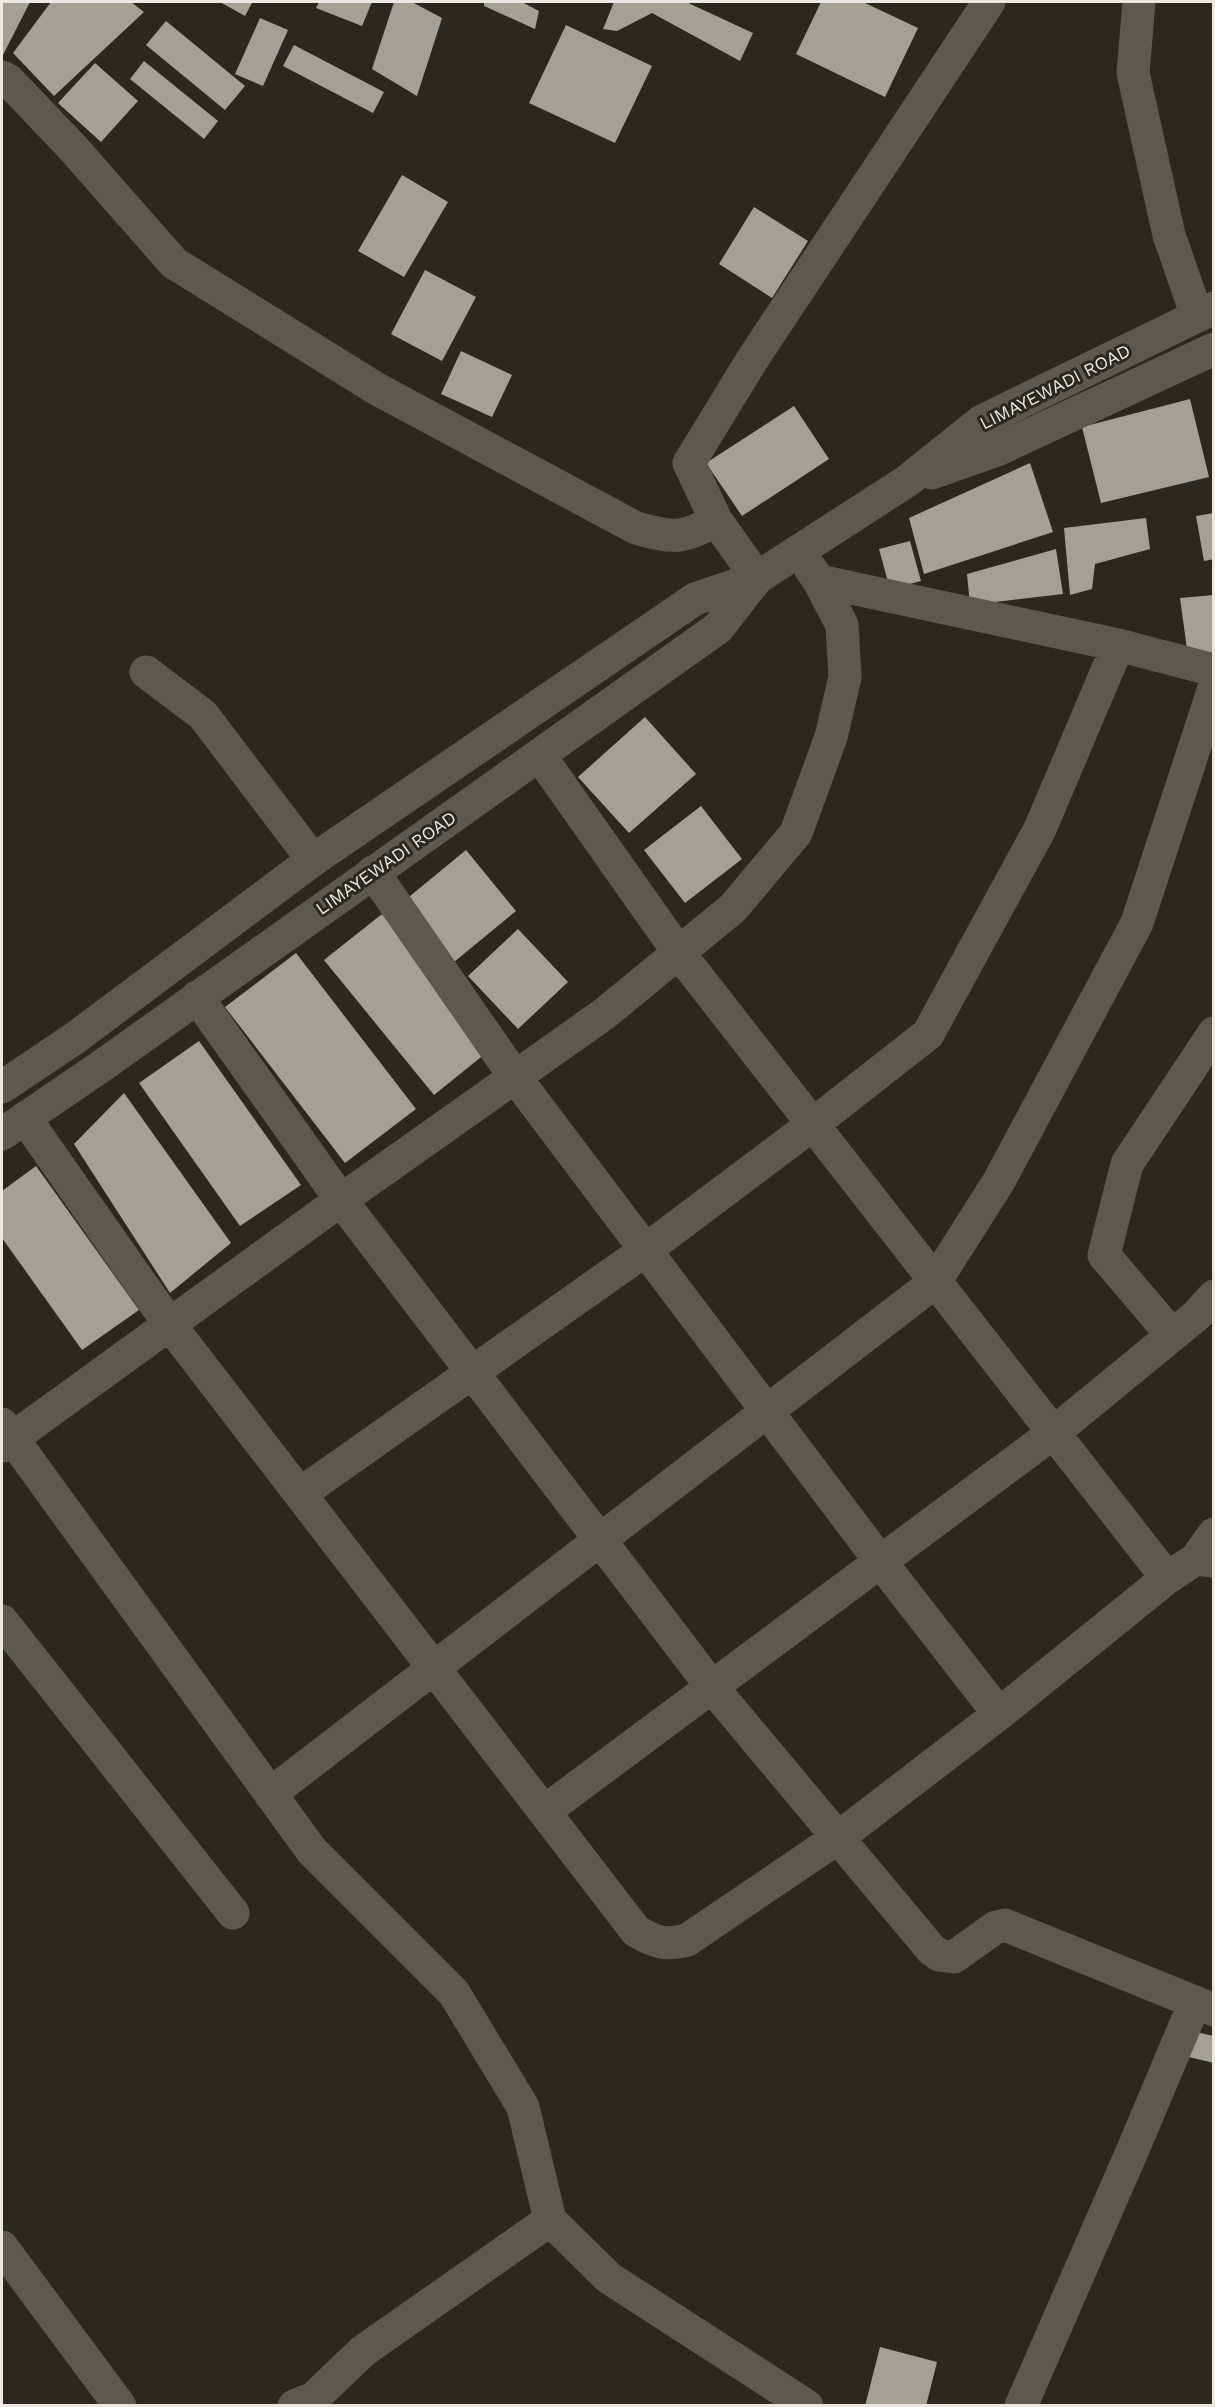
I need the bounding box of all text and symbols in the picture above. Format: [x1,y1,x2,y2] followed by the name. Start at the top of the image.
[976,339,1134,434] street label: LIMAYEWADI ROAD
[312,806,460,919] street label: LIMAYEWADI ROAD

